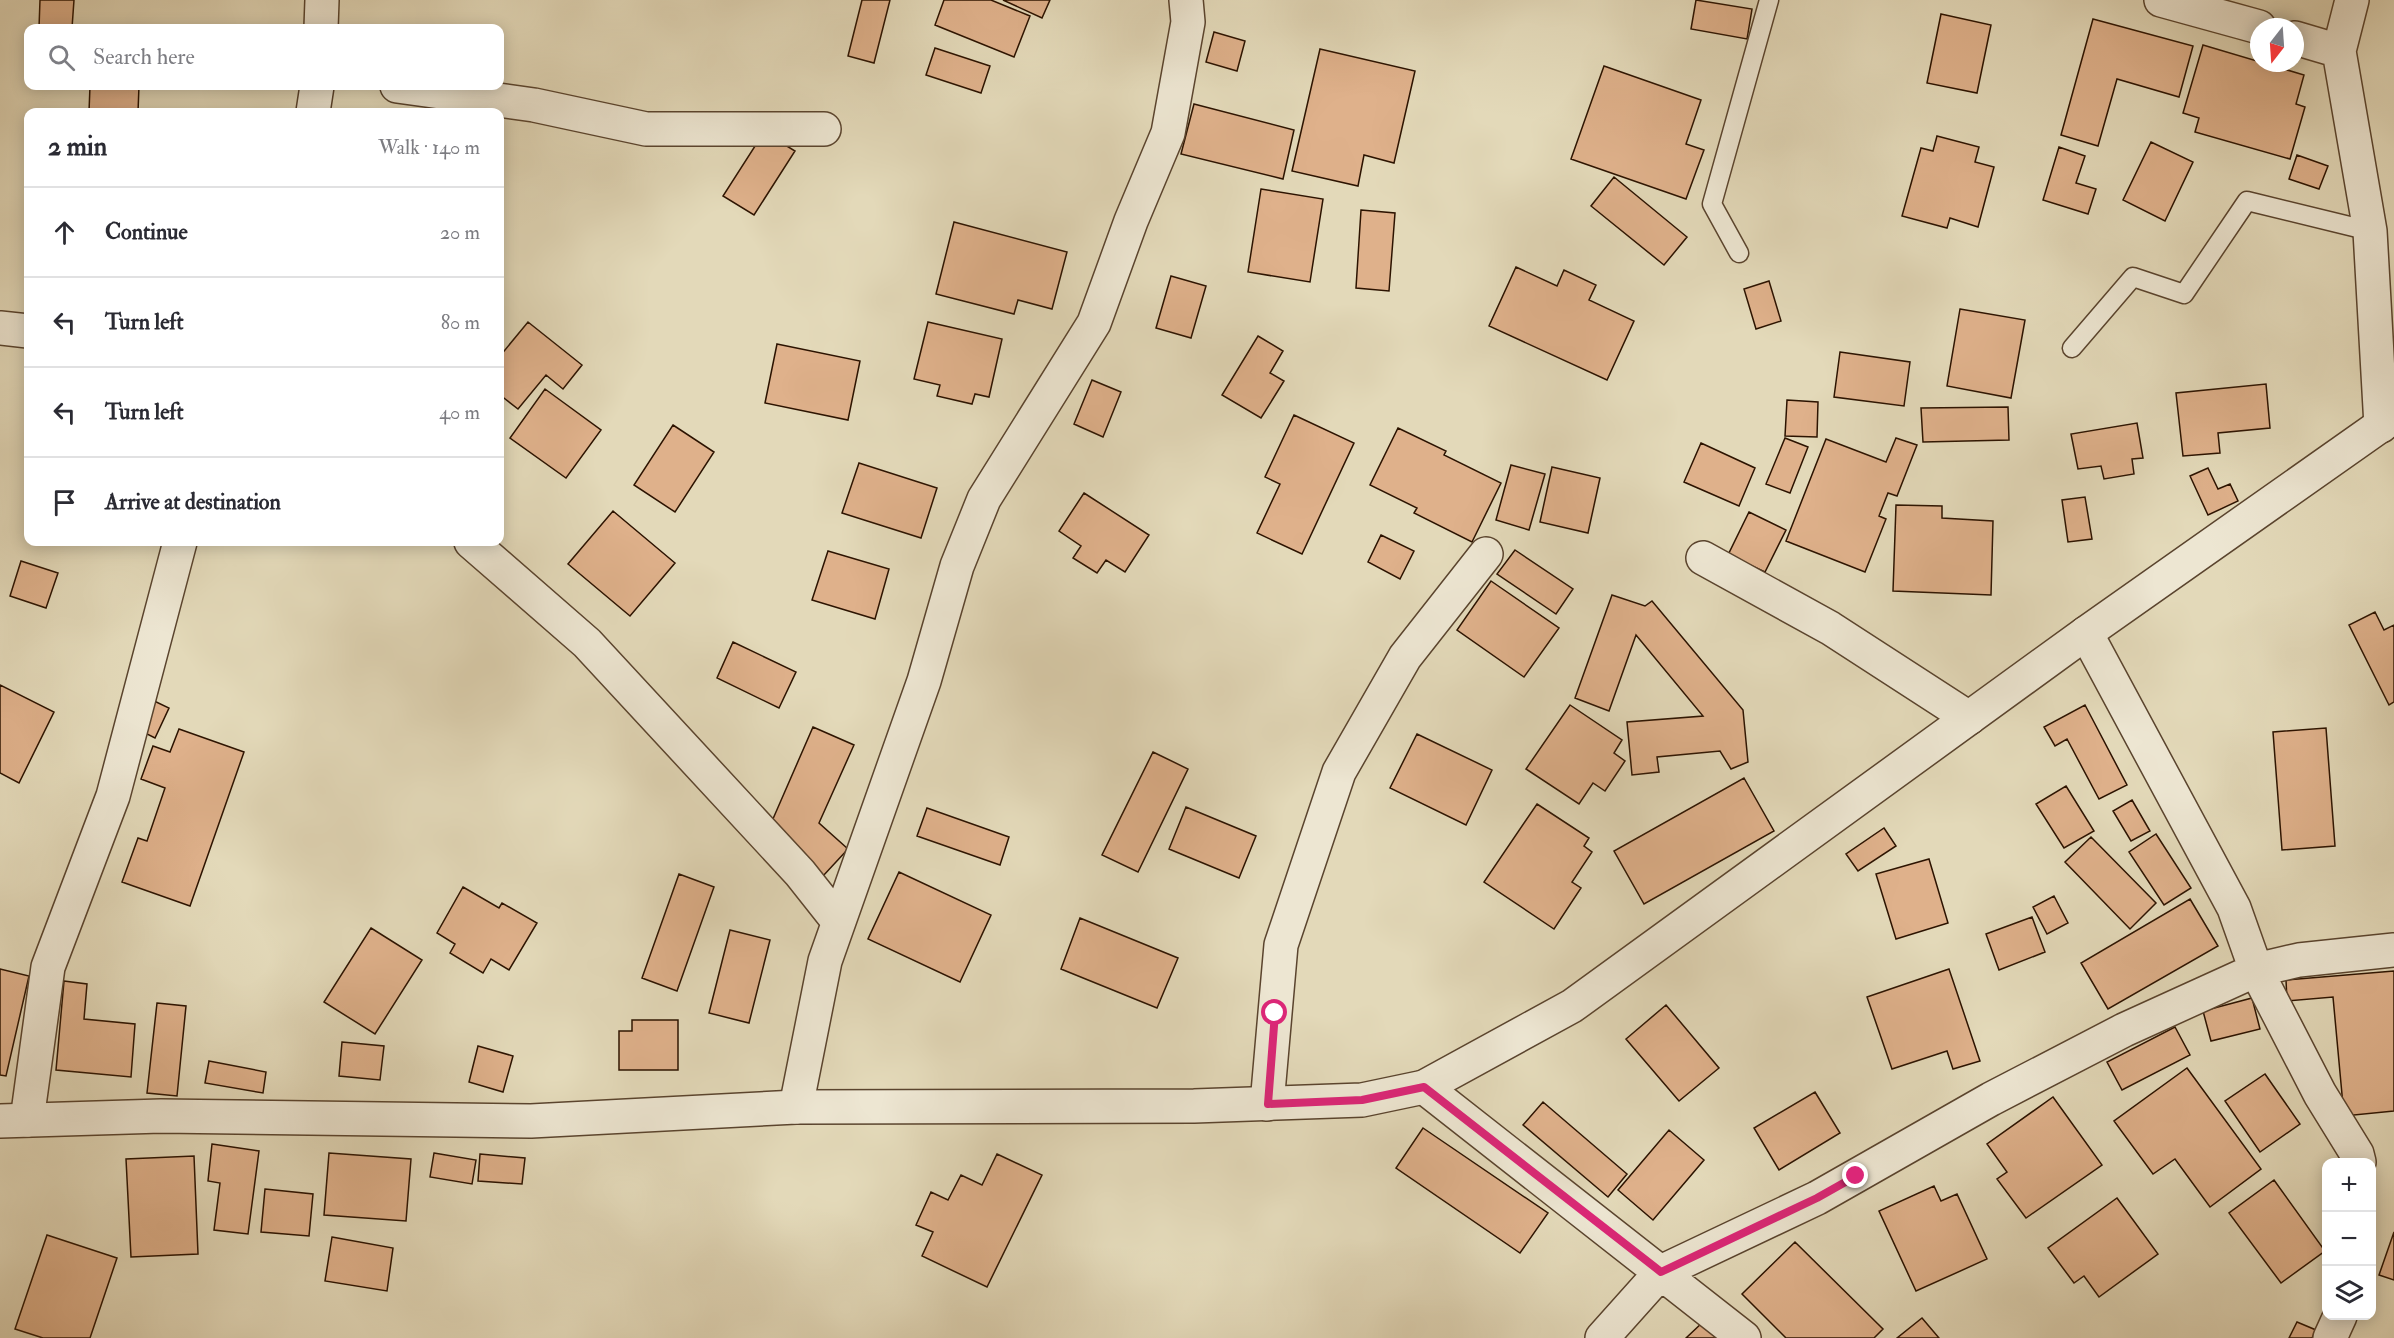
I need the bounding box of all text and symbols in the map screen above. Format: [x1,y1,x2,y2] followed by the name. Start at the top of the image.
[2250,18,2304,72] north arrow
[24,24,504,90] search box
[45,41,78,74] icon: search
[93,43,195,71] text: Search here
[48,131,107,163] text: 2 min
[378,135,480,160] text: Walk · 140 m
[48,216,81,249] icon: ahead
[105,218,188,246] text: Continue
[440,220,480,245] text: 20 m
[48,306,81,339] icon: left
[105,308,184,336] text: Turn left
[441,310,480,335] text: 80 m
[48,396,81,429] icon: left
[105,398,184,426] text: Turn left
[439,400,480,425] text: 40 m
[48,486,81,519] icon: arrive
[105,488,281,516] text: Arrive at destination
[1261,999,1287,1025] route start
[2322,1158,2376,1320] map controls
[2322,1158,2376,1212] button: +
[1842,1162,1868,1188] route end
[2322,1212,2376,1266] button: −
[2322,1266,2376,1320] button: layers

